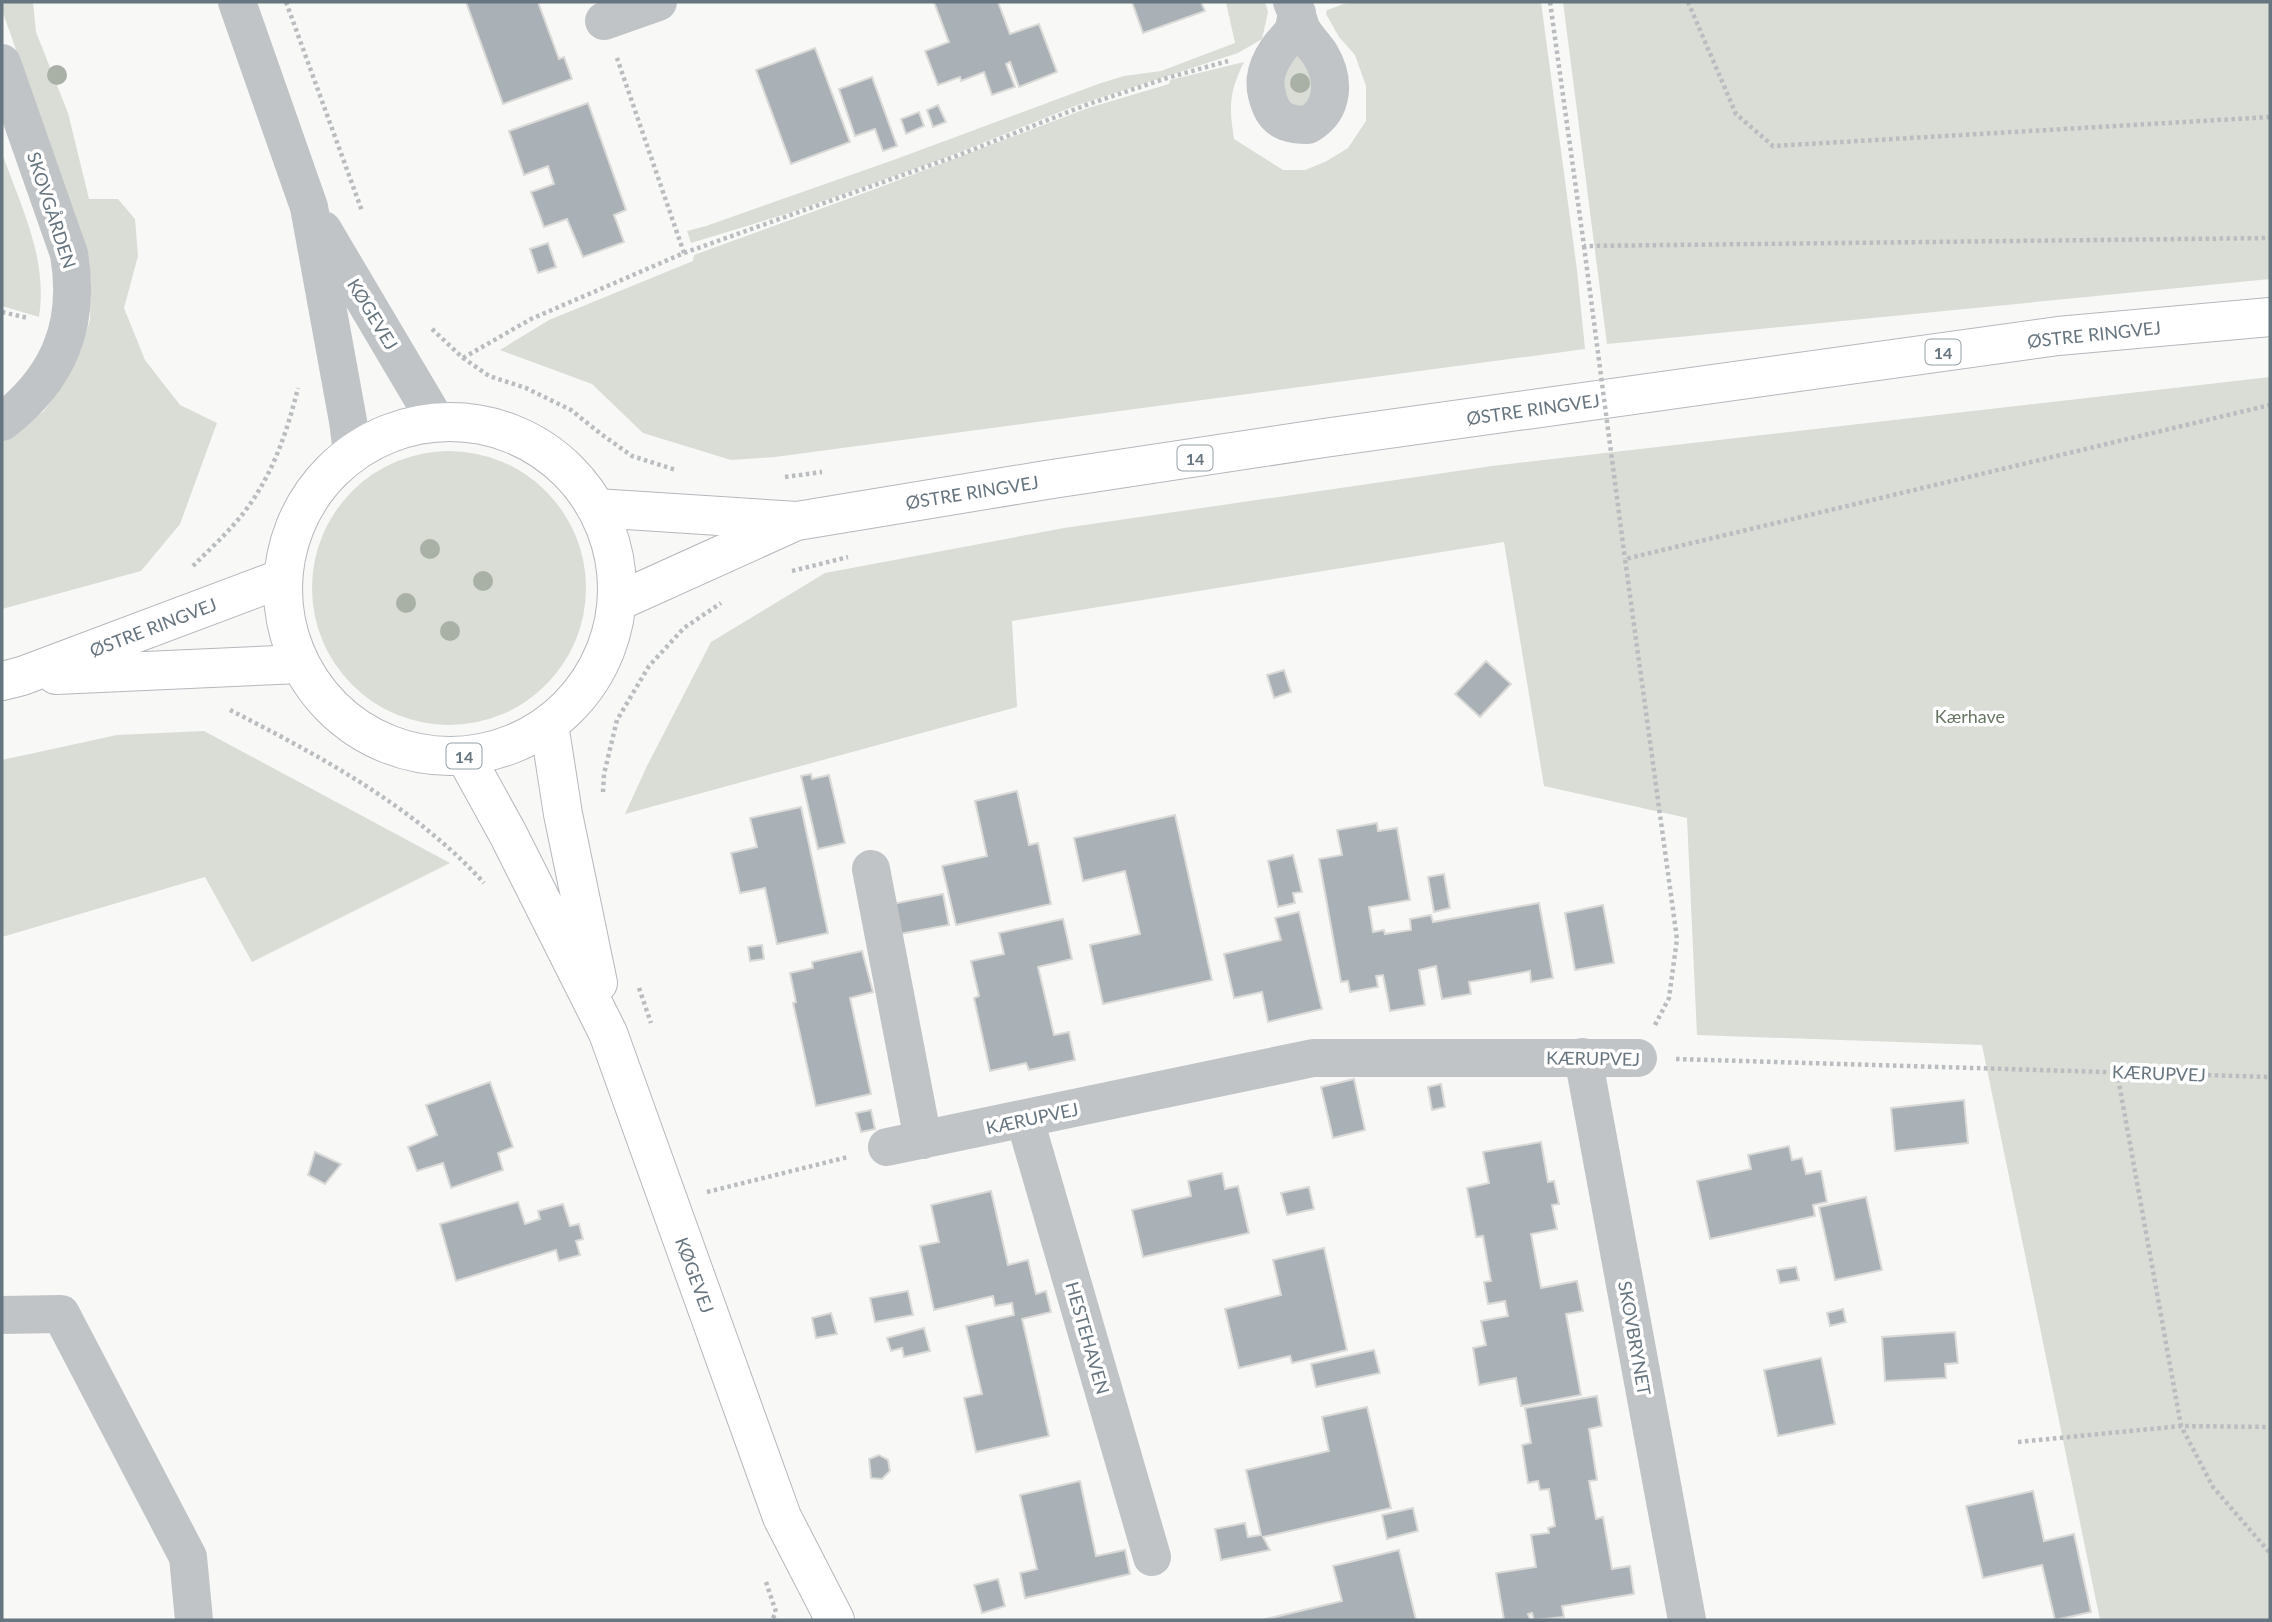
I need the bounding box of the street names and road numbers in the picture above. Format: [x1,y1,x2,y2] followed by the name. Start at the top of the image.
[23,149,81,271] street label: SKOVGÅRDEN
[343,274,403,354] street label: KØGEVEJ
[2026,316,2162,352] street label: ØSTRE RINGVEJ
[1926,340,1960,364] road number: 14
[1465,389,1601,429] street label: ØSTRE RINGVEJ
[1178,446,1212,471] road number: 14
[904,471,1040,513] street label: ØSTRE RINGVEJ
[86,593,220,661] street label: ØSTRE RINGVEJ
[447,744,482,768] road number: 14
[1546,1046,1640,1070] street label: KÆRUPVEJ
[2112,1060,2206,1086] street label: KÆRUPVEJ
[984,1097,1080,1139] street label: KÆRUPVEJ
[671,1234,719,1316] street label: KØGEVEJ
[1061,1279,1115,1397] street label: HESTEHAVEN
[1614,1279,1656,1397] street label: SKOVBRYNET

